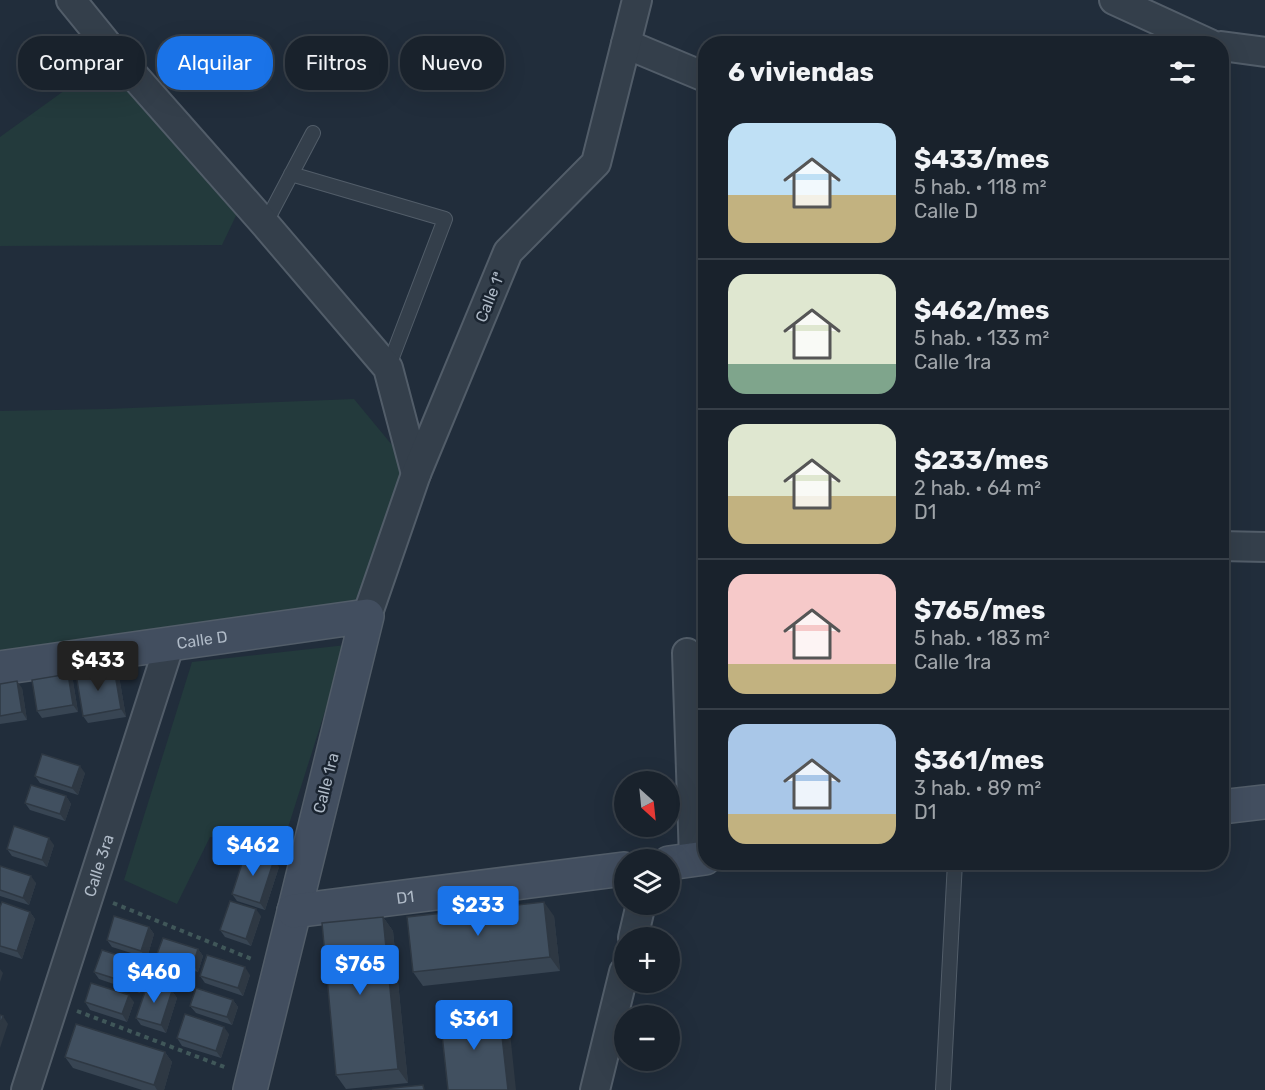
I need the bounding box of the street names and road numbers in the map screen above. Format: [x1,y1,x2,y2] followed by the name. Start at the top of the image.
[471,269,509,325] street label: Calle 1ª
[175,626,229,652] street label: Calle D
[309,751,343,815] street label: Calle 1ra
[79,832,117,899] street label: Calle 3ra
[395,886,415,907] street label: D1

